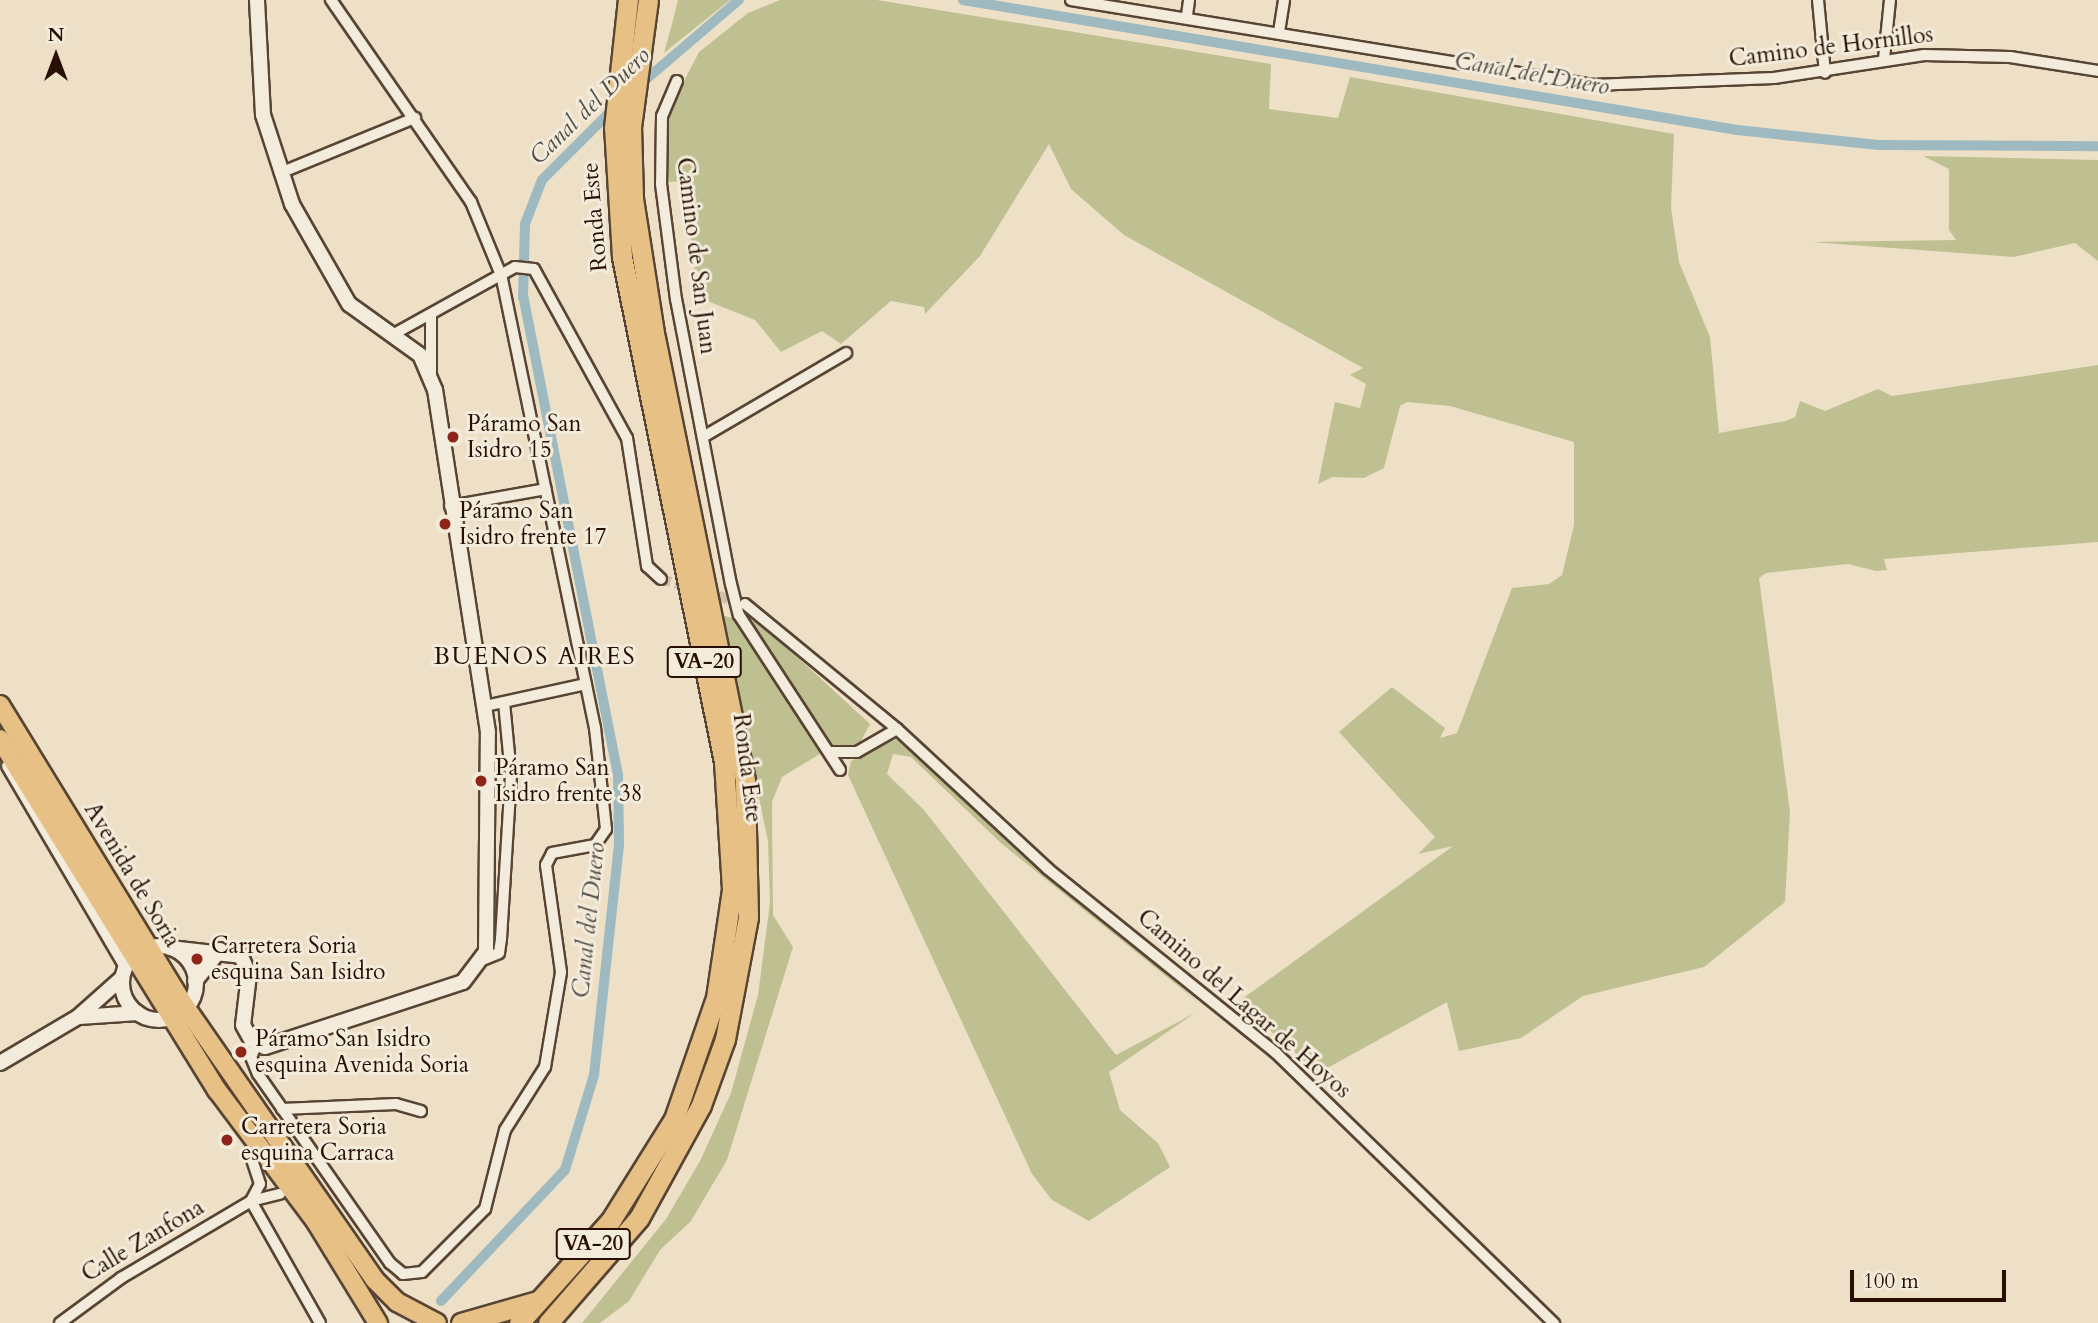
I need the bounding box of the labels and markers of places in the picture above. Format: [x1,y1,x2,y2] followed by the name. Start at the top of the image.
[467,410,581,464] place label: Páramo San Isidro 15
[445,429,461,445] marker: Páramo San Isidro 15
[459,497,607,551] place label: Páramo San Isidro frente 17
[437,516,453,532] marker: Páramo San Isidro frente 17
[495,754,643,808] place label: Páramo San Isidro frente 38
[473,773,489,789] marker: Páramo San Isidro frente 38
[211,932,386,986] place label: Carretera Soria esquina San Isidro
[189,951,205,967] marker: Carretera Soria esquina San Isidro
[255,1025,469,1079] place label: Páramo San Isidro esquina Avenida Soria
[233,1044,249,1060] marker: Páramo San Isidro esquina Avenida Soria
[241,1113,394,1167] place label: Carretera Soria esquina Carraca
[219,1132,235,1148] marker: Carretera Soria esquina Carraca

